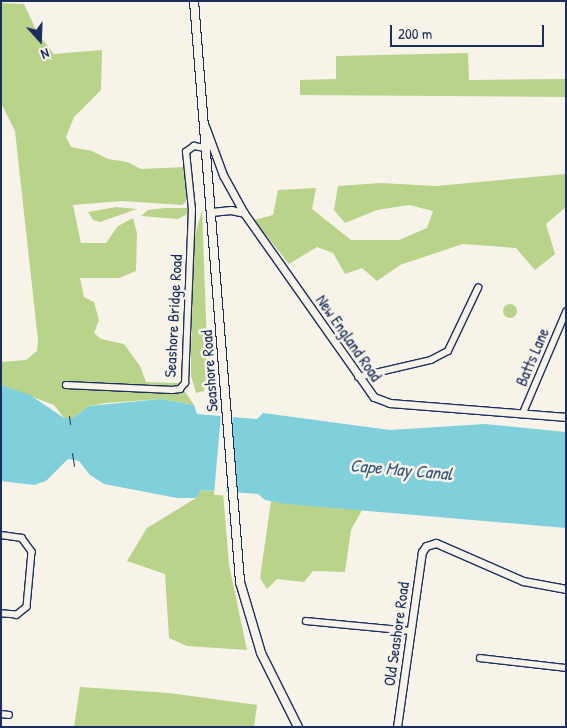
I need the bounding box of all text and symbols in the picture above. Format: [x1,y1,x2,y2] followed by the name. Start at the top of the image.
[15,15,65,65] north arrow
[392,15,546,47] scale bar
[398,23,432,44] text: 200 m
[39,44,52,65] text: N
[160,254,186,378] street label: Seashore Bridge Road
[312,291,386,385] street label: New England Road
[511,325,553,389] street label: Batts Lane
[197,330,221,412] street label: Seashore Road
[349,455,453,485] water label: Cape May Canal
[379,581,413,687] street label: Old Seashore Road

